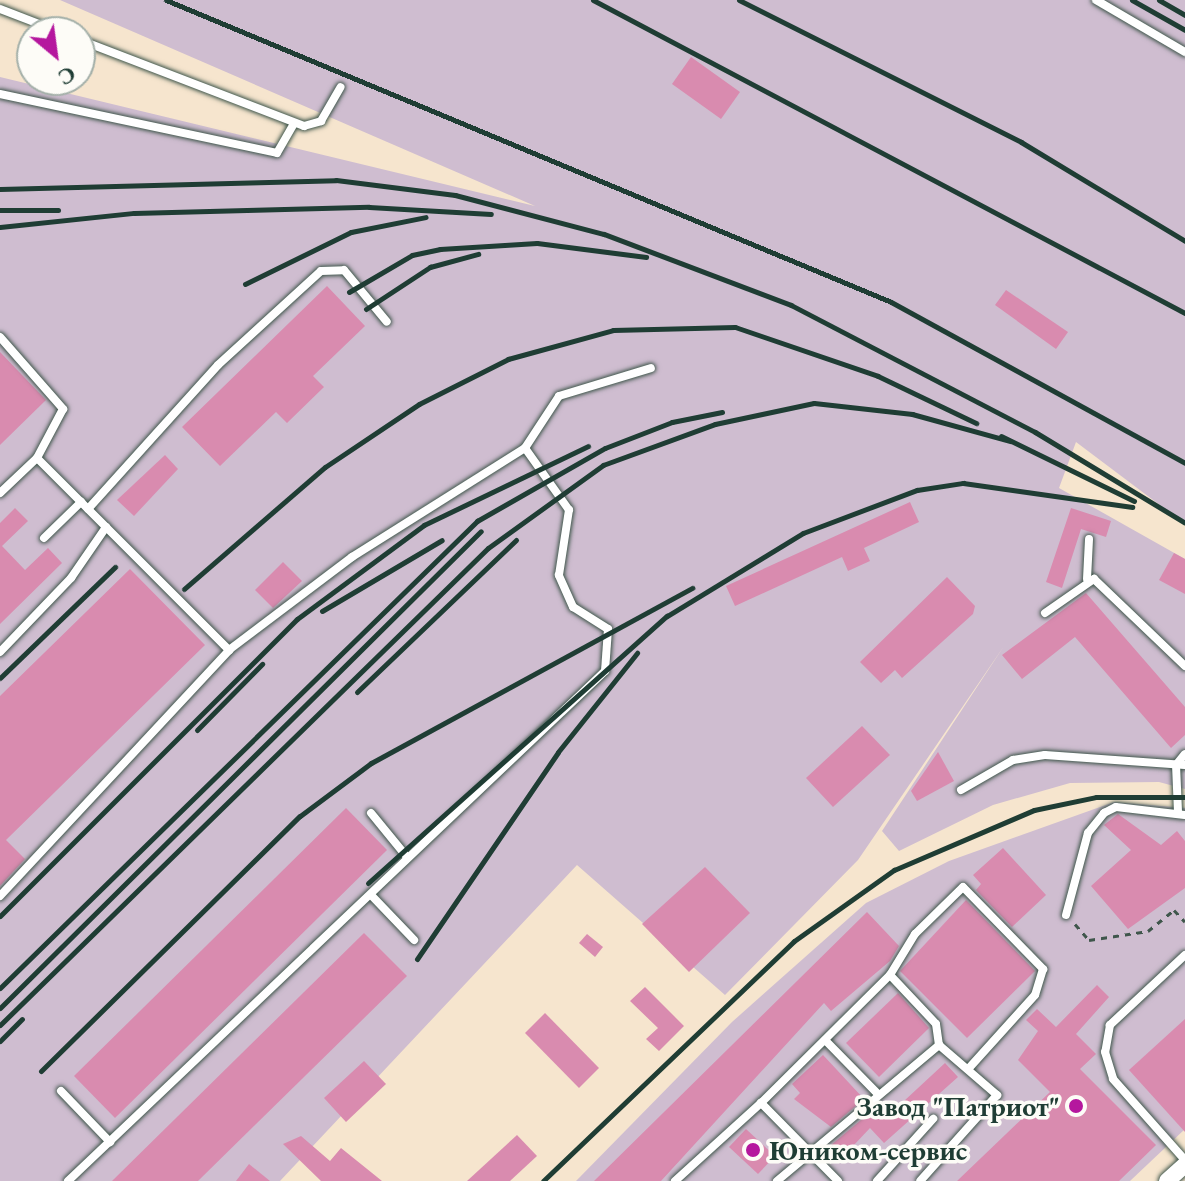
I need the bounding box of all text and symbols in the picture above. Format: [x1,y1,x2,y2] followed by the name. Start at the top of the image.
[16,16,96,96] north arrow
[53,59,81,92] text: С
[856,1089,1060,1123] place label: Завод "Патриот"
[1067,1097,1085,1115] marker: Завод "Патриот"
[769,1133,967,1167] place label: Юником-сервис
[744,1141,762,1159] marker: Юником-сервис

